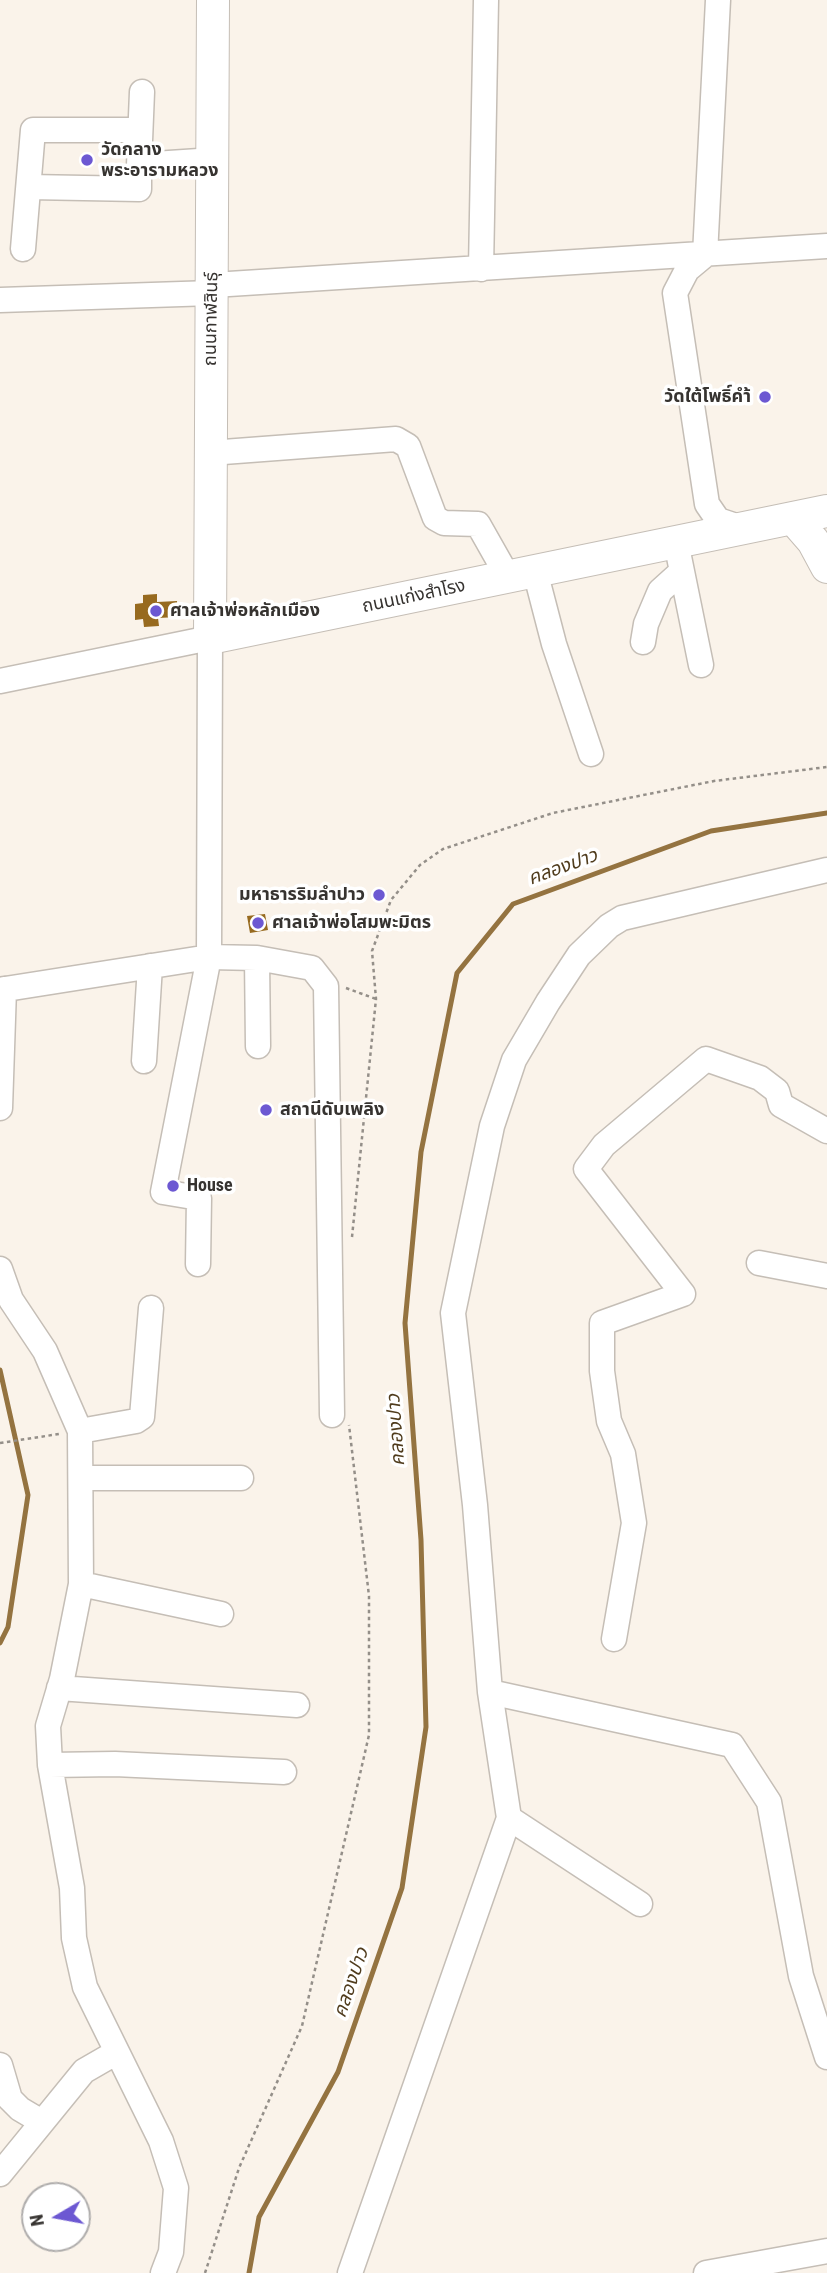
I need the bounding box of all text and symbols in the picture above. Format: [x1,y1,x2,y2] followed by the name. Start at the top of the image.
[101,139,219,182] place label: วัดกลาง พระอารามหลวง
[79,152,95,168] marker: วัดกลาง พระอารามหลวง
[200,272,224,366] street label: ถนนกาฬสินธุ์
[664,386,751,408] place label: วัดใต้โพธิ์คำ้
[757,389,773,405] marker: วัดใต้โพธิ์คำ้
[360,576,468,618] street label: ถนนแก่งสำโรง
[170,600,320,622] place label: ศาลเจ้าพ่อหลักเมือง
[148,603,164,619] marker: ศาลเจ้าพ่อหลักเมือง
[525,845,601,891] water label: คลองปาว
[239,884,365,906] place label: มหาธารริมลำปาว
[371,887,387,903] marker: มหาธารริมลำปาว
[272,912,431,934] place label: ศาลเจ้าพ่อโสมพะมิตร
[250,915,266,931] marker: ศาลเจ้าพ่อโสมพะมิตร
[280,1099,384,1121] place label: สถานีดับเพลิง
[258,1102,274,1118] marker: สถานีดับเพลิง
[187,1175,233,1197] place label: House
[165,1178,181,1194] marker: House
[383,1393,411,1467] water label: คลองปาว
[329,1945,375,2021] water label: คลองปาว
[21,2182,91,2252] north arrow
[24,2213,49,2228] text: N

